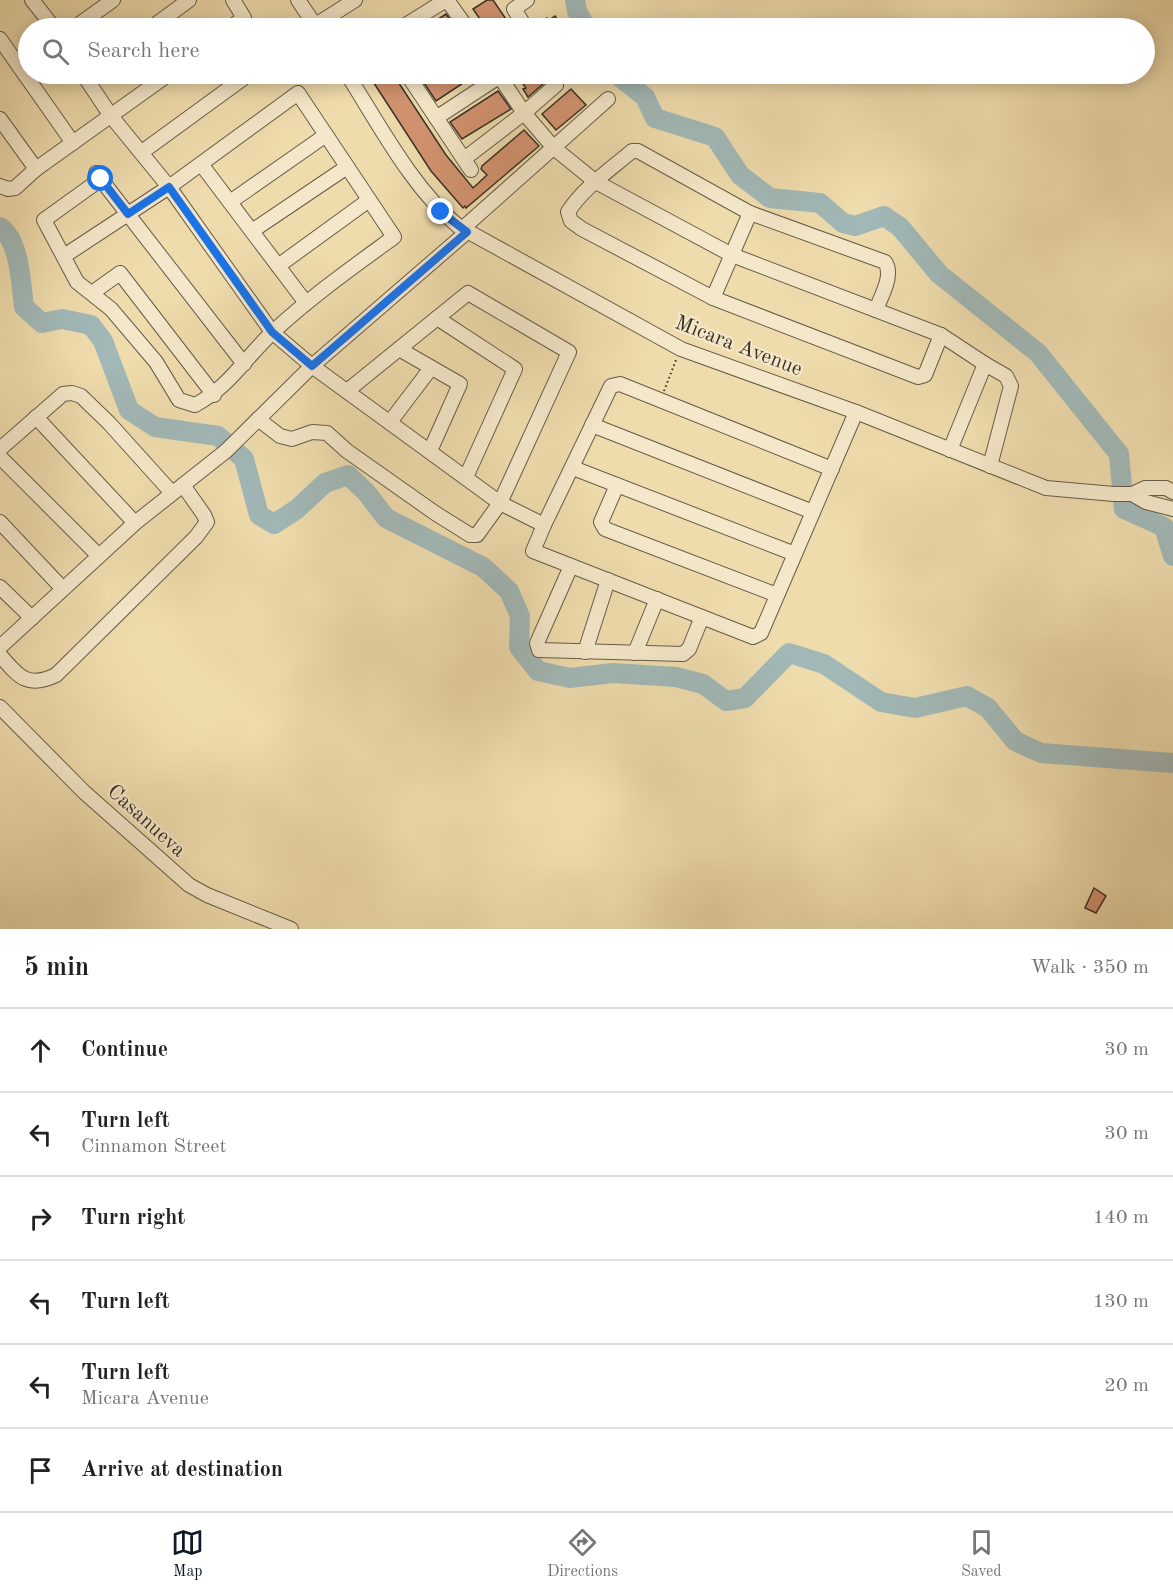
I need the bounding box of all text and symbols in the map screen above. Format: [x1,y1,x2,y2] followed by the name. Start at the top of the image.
[18,18,1155,84] search box
[39,35,72,68] icon: search
[87,40,200,62] text: Search here
[87,165,113,191] route start
[427,198,453,224] route end
[672,313,805,380] street label: Micara Avenue
[103,781,189,861] street label: Casanueva
[24,955,89,981] text: 5 min
[1030,958,1149,978] text: Walk · 350 m
[24,1034,57,1067] icon: ahead
[81,1039,168,1061] text: Continue
[1104,1040,1149,1060] text: 30 m
[81,1110,170,1132] text: Turn left
[24,1118,57,1151] icon: left
[1104,1124,1149,1144] text: 30 m
[81,1137,226,1157] text: Cinnamon Street
[24,1202,57,1235] icon: right
[81,1207,185,1229] text: Turn right
[1093,1208,1149,1228] text: 140 m
[24,1286,57,1319] icon: left
[81,1291,170,1313] text: Turn left
[1093,1292,1149,1312] text: 130 m
[81,1362,170,1384] text: Turn left
[24,1370,57,1403] icon: left
[1104,1376,1149,1396] text: 20 m
[81,1389,209,1409] text: Micara Avenue
[24,1454,57,1487] icon: arrive
[81,1459,283,1481] text: Arrive at destination
[171,1526,204,1582] tab: Map
[547,1526,618,1582] tab: Directions
[961,1526,1002,1582] tab: Saved

